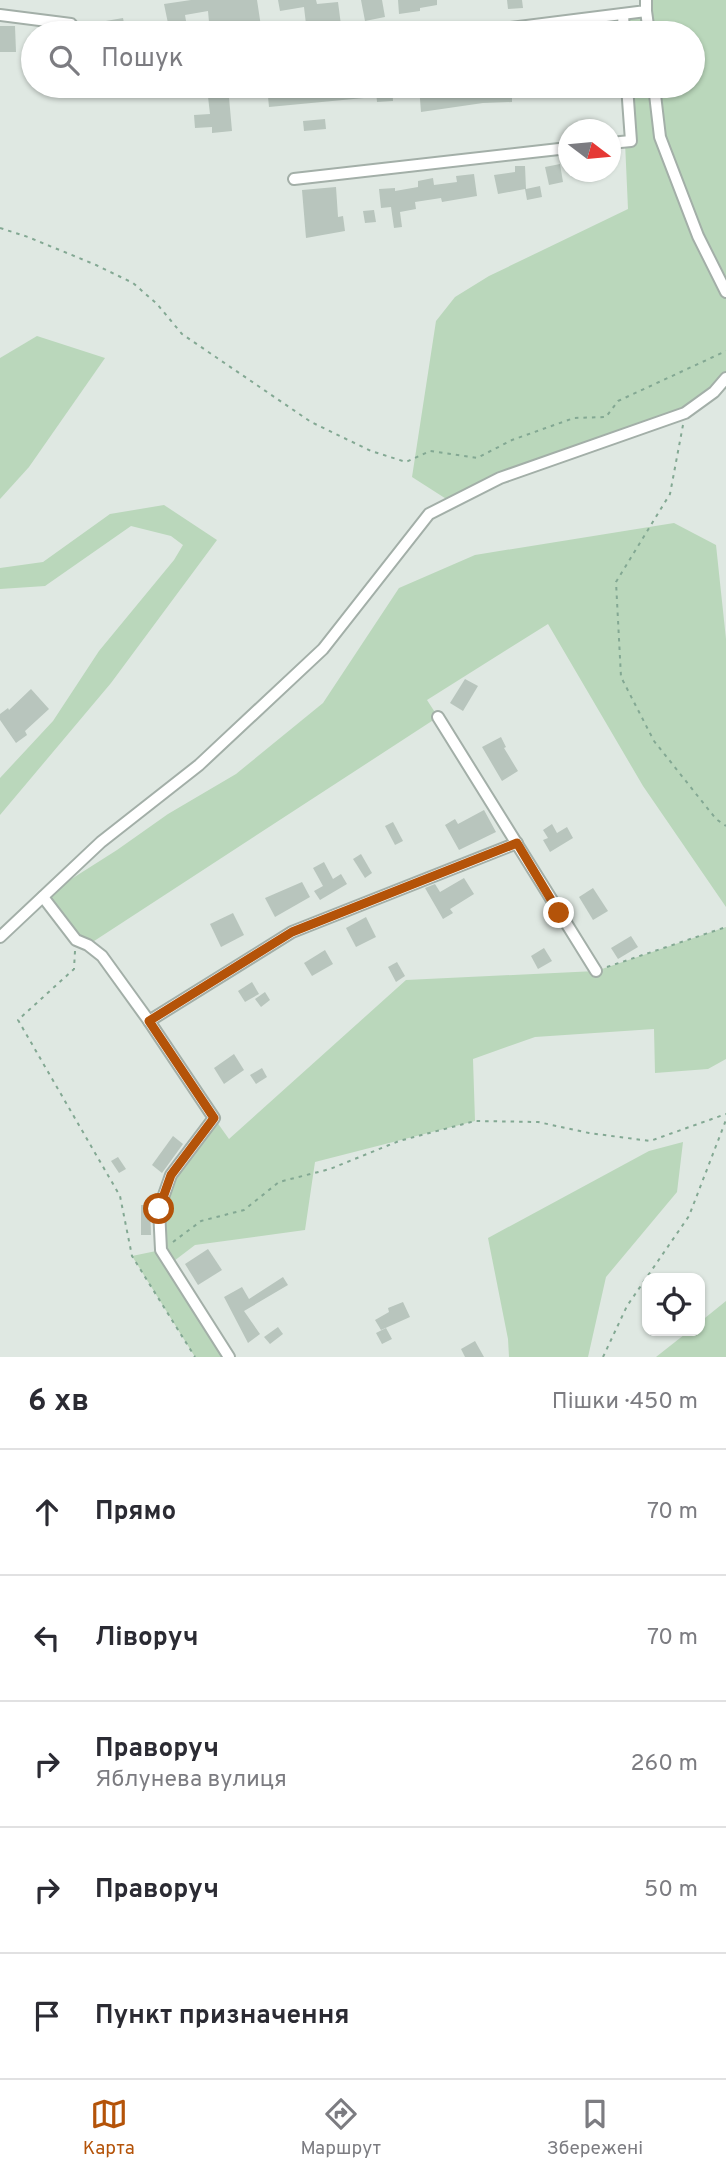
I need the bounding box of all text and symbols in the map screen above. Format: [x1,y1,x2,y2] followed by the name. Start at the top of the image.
[21,21,705,98] search box
[45,41,83,79] icon: search
[101,43,184,76] text: Пошук
[558,119,621,182] north arrow
[543,897,574,928] route end
[143,1193,174,1224] route start
[642,1273,705,1336] map controls
[642,1273,705,1336] button: locate
[28,1384,89,1421] text: 6 хв
[552,1388,698,1417] text: Пішки · 450 m
[28,1493,66,1531] icon: ahead
[95,1496,176,1529] text: Прямо
[647,1498,698,1527] text: 70 m
[28,1619,66,1657] icon: left
[95,1622,198,1655] text: Ліворуч
[647,1624,698,1653] text: 70 m
[95,1733,219,1766] text: Праворуч
[28,1745,66,1783] icon: right
[631,1750,698,1779] text: 260 m
[95,1766,287,1795] text: Яблунева вулиця
[28,1871,66,1909] icon: right
[95,1874,219,1907] text: Праворуч
[644,1876,698,1905] text: 50 m
[28,1997,66,2035] icon: arrive
[95,2000,349,2033] text: Пункт призначення
[83,2095,135,2161] tab: Карта
[300,2095,381,2161] tab: Маршрут
[547,2095,643,2161] tab: Збережені

